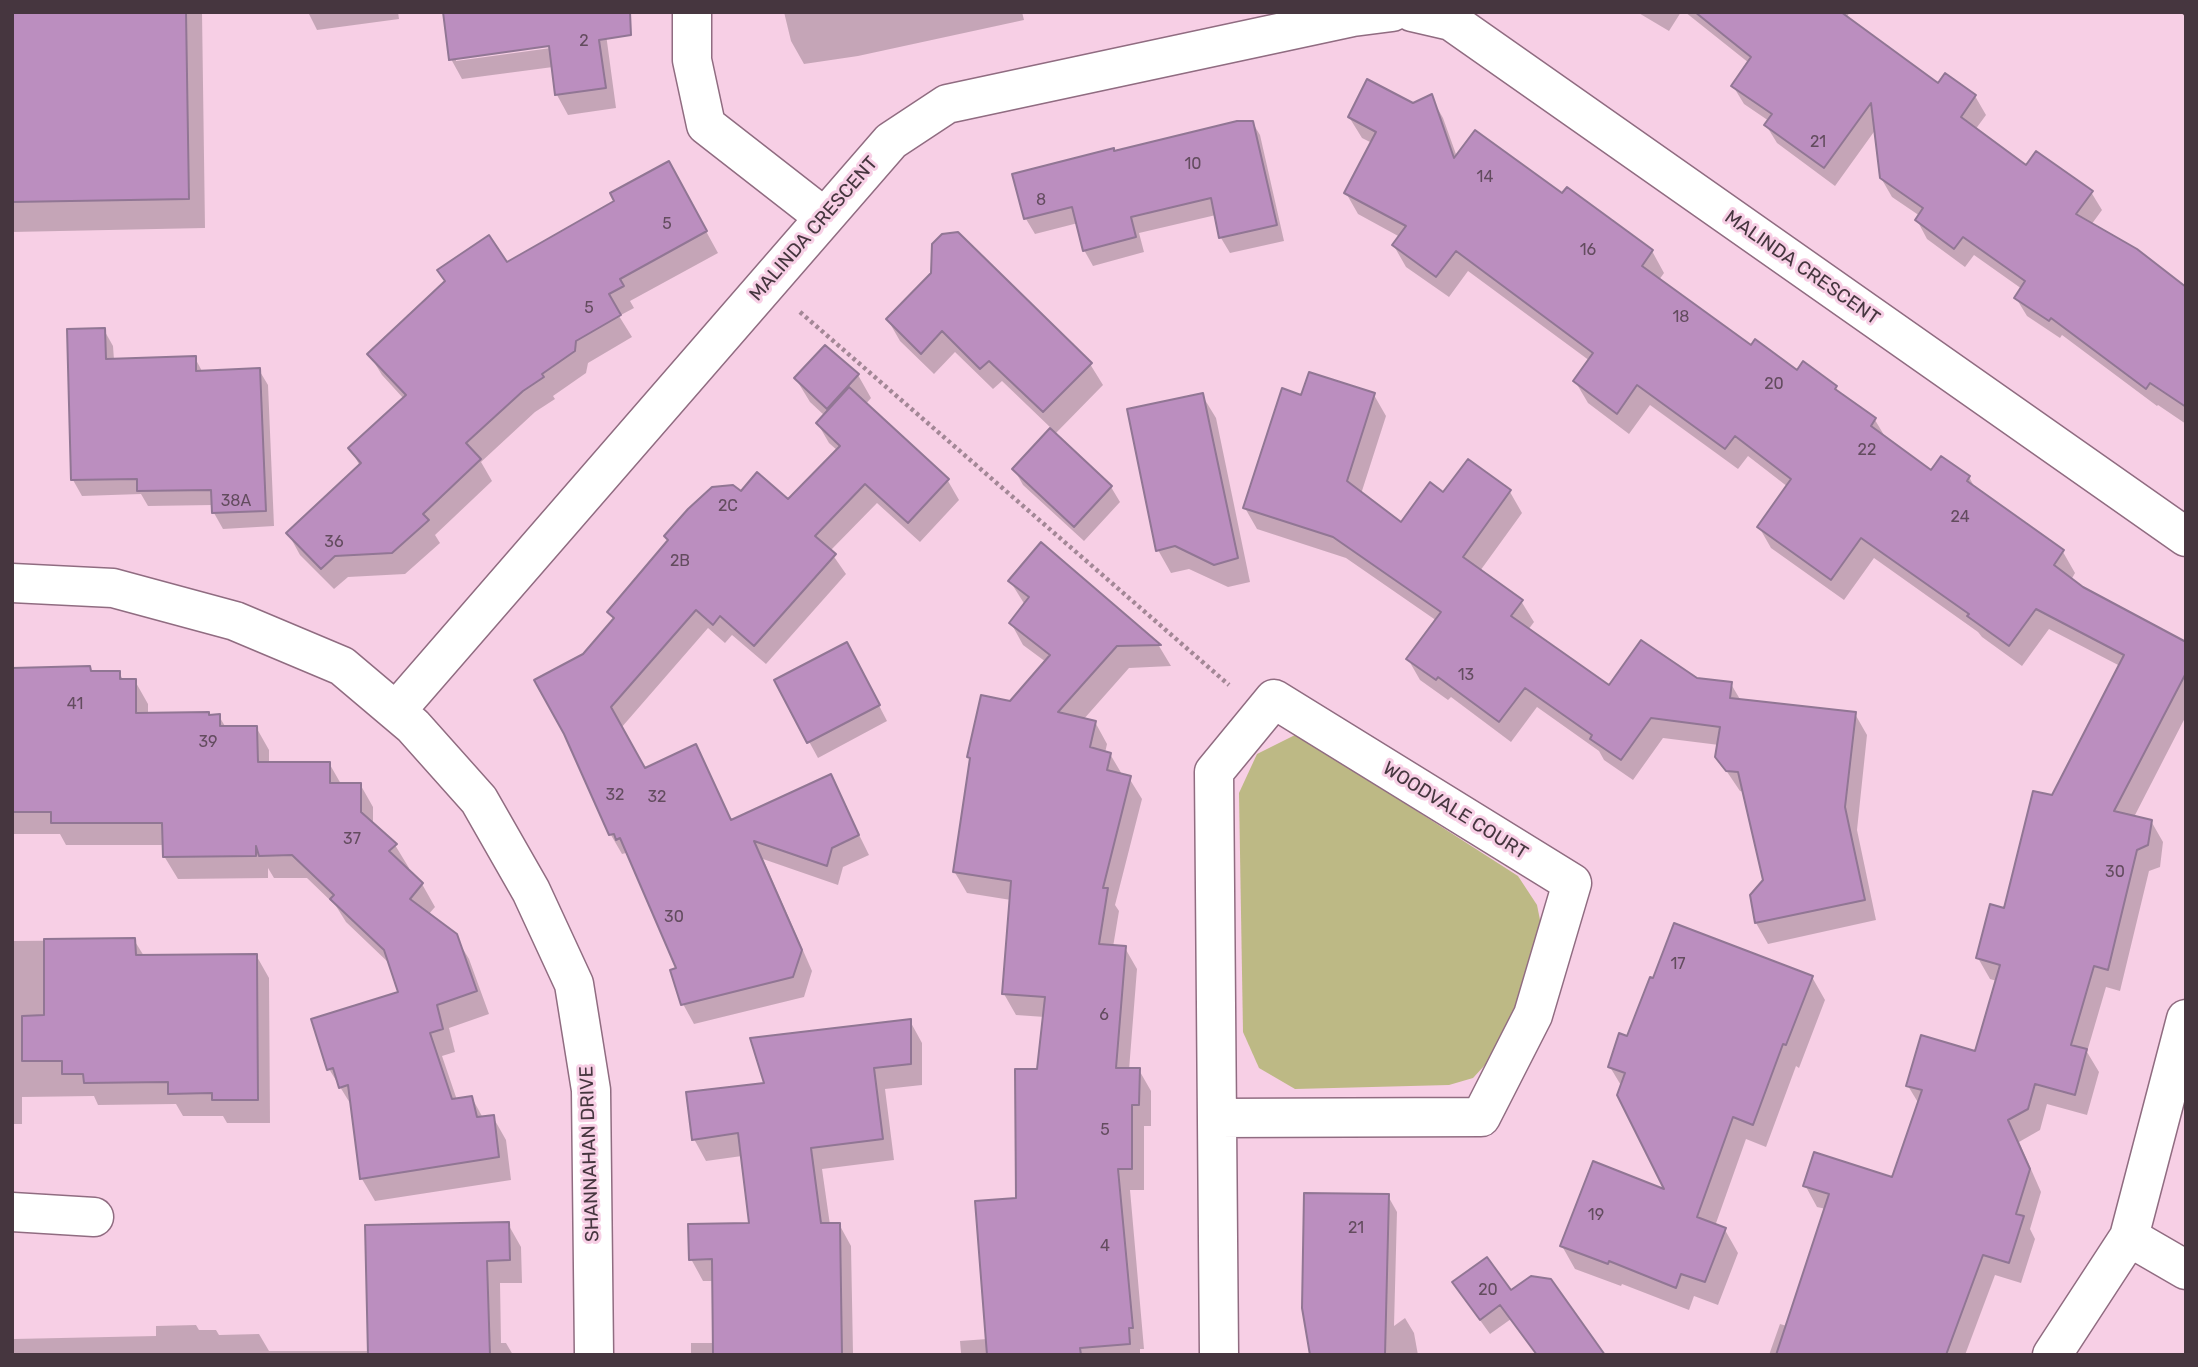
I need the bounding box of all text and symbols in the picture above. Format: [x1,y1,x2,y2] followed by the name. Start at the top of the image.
[579,31,589,51] house number: 2
[1810,132,1826,152] house number: 21
[745,152,883,306] street label: MALINDA CRESCENT
[1184,154,1202,174] house number: 10
[1477,167,1493,187] house number: 14
[1036,190,1046,210] house number: 8
[1720,206,1884,330] street label: MALINDA CRESCENT
[662,214,672,234] house number: 5
[1580,240,1596,260] house number: 16
[584,298,594,318] house number: 5
[1672,307,1690,327] house number: 18
[1764,374,1784,394] house number: 20
[1858,440,1876,460] house number: 22
[221,491,251,511] house number: 38A
[718,496,738,516] house number: 2C
[1950,507,1970,527] house number: 24
[324,532,344,552] house number: 36
[670,551,690,571] house number: 2B
[1458,665,1474,685] house number: 13
[67,694,83,714] house number: 41
[198,732,218,752] house number: 39
[1378,757,1532,865] street label: WOODVALE COURT
[605,785,625,805] house number: 32
[647,787,667,807] house number: 32
[343,829,361,849] house number: 37
[2105,862,2125,882] house number: 30
[664,907,684,927] house number: 30
[1670,954,1686,974] house number: 17
[1099,1005,1109,1025] house number: 6
[576,1066,604,1242] street label: SHANNAHAN DRIVE
[1100,1120,1110,1140] house number: 5
[1588,1205,1604,1225] house number: 19
[1348,1218,1364,1238] house number: 21
[1100,1236,1110,1256] house number: 4
[1478,1280,1498,1300] house number: 20

